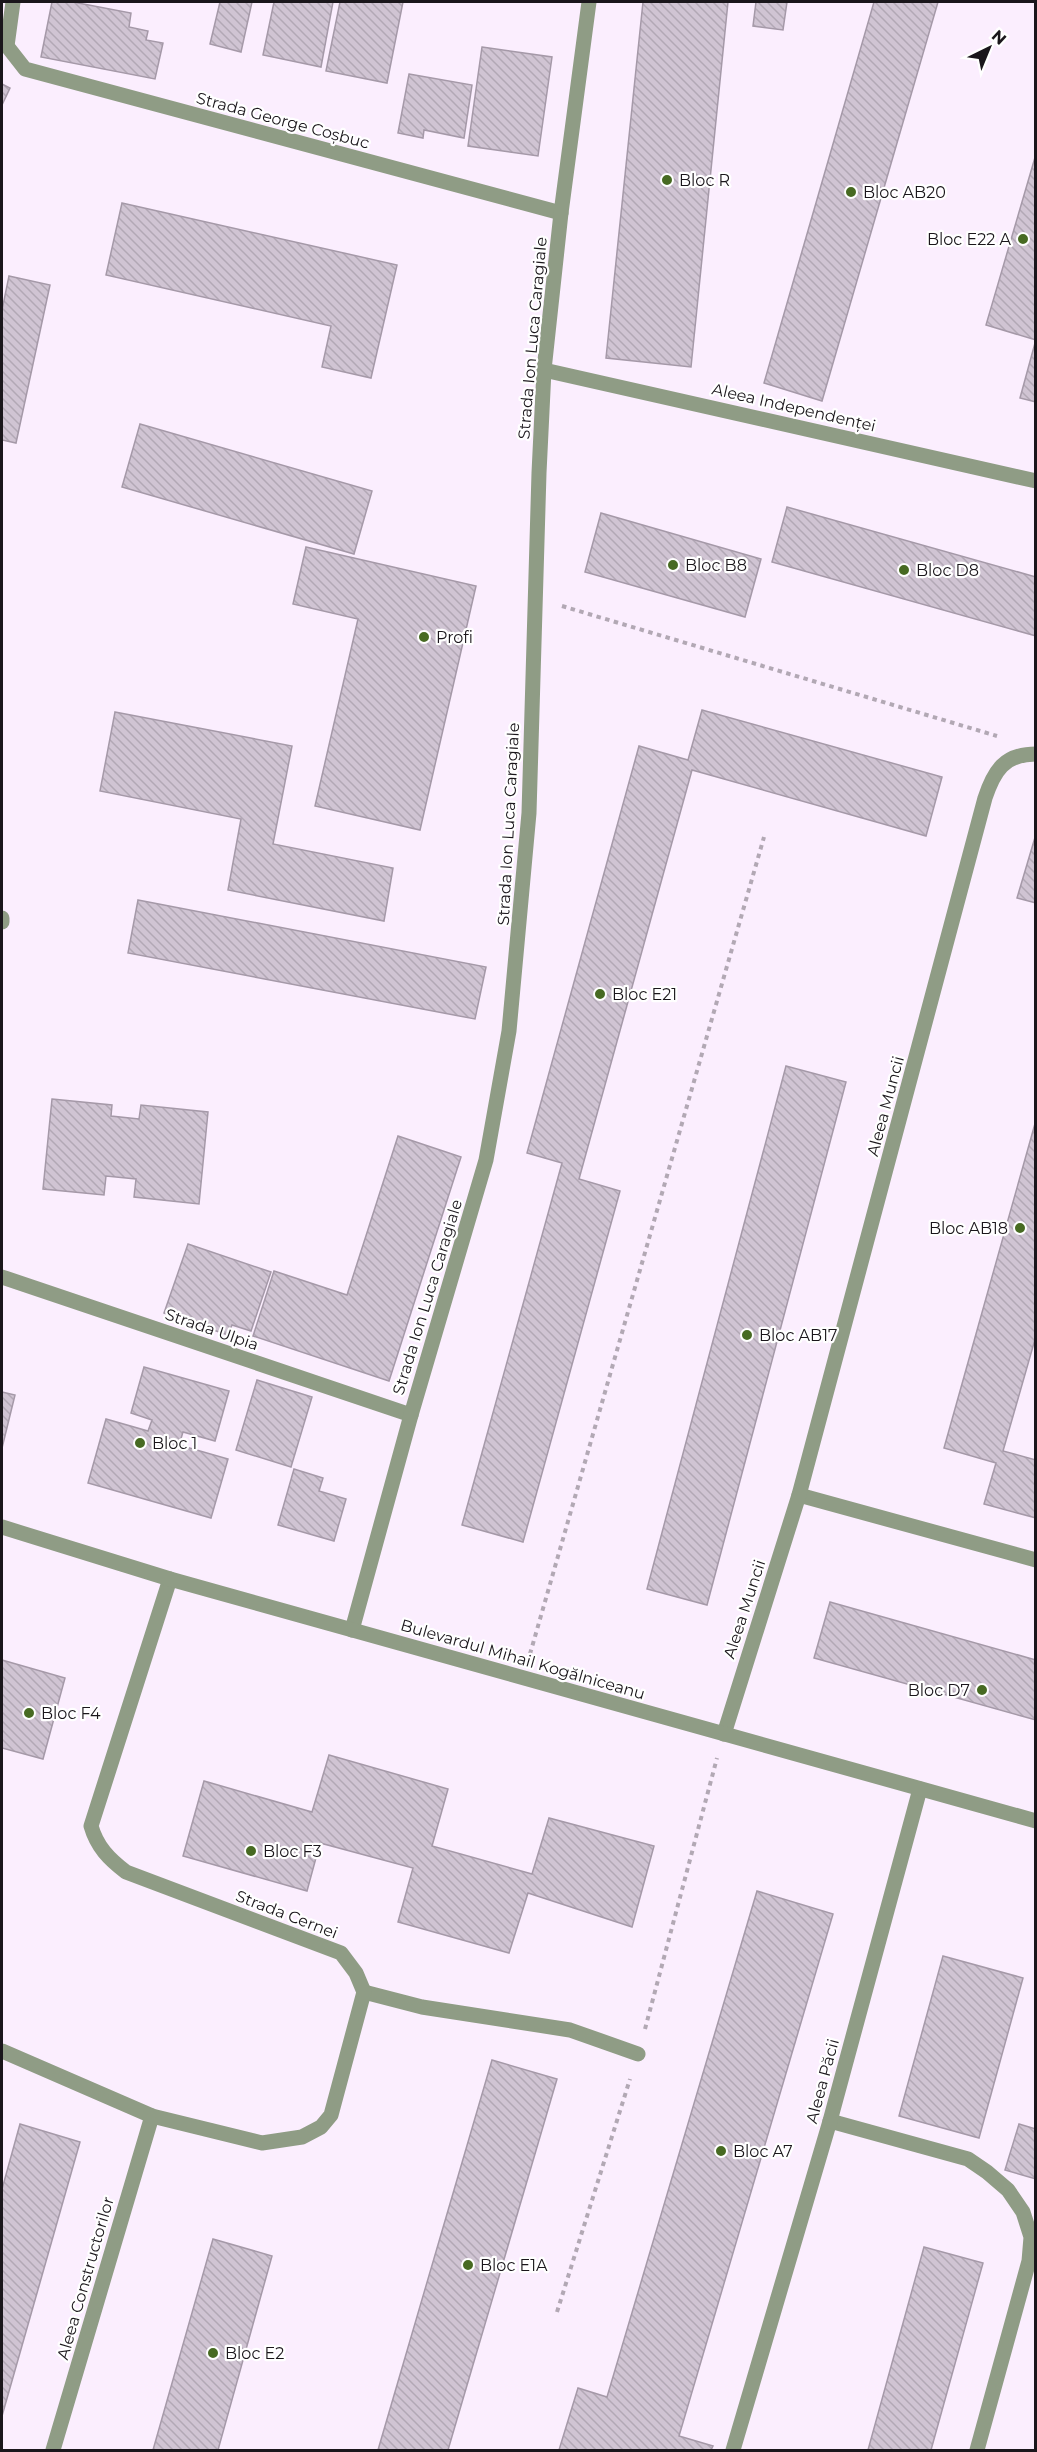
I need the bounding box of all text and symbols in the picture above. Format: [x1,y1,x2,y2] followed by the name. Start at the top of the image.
[959,18,1019,78] north arrow
[988,26,1010,49] text: N
[194,88,372,154] street label: Strada George Coșbuc
[679,171,730,190] place label: Bloc R
[660,173,674,187] marker: Bloc R
[863,183,946,202] place label: Bloc AB20
[844,185,858,199] marker: Bloc AB20
[927,230,1012,249] place label: Bloc E22 A
[1016,232,1030,246] marker: Bloc E22 A
[514,236,551,440] street label: Strada Ion Luca Caragiale
[710,379,878,437] street label: Aleea Independenței
[685,556,747,575] place label: Bloc B8
[666,558,680,572] marker: Bloc B8
[916,561,979,580] place label: Bloc D8
[897,563,911,577] marker: Bloc D8
[436,628,473,647] place label: Profi
[417,630,431,644] marker: Profi
[494,722,523,926] street label: Strada Ion Luca Caragiale
[612,985,677,1004] place label: Bloc E21
[593,987,607,1001] marker: Bloc E21
[863,1054,908,1158] street label: Aleea Muncii
[389,1197,466,1397] street label: Strada Ion Luca Caragiale
[929,1219,1008,1238] place label: Bloc AB18
[1013,1221,1027,1235] marker: Bloc AB18
[163,1305,261,1354] street label: Strada Ulpia
[759,1326,837,1345] place label: Bloc AB17
[740,1328,754,1342] marker: Bloc AB17
[152,1434,197,1453] place label: Bloc 1
[133,1436,147,1450] marker: Bloc 1
[720,1557,769,1661] street label: Aleea Muncii
[398,1615,647,1704] street label: Bulevardul Mihail Kogălniceanu
[908,1681,970,1700] place label: Bloc D7
[975,1683,989,1697] marker: Bloc D7
[41,1704,101,1723] place label: Bloc F4
[22,1706,36,1720] marker: Bloc F4
[263,1842,322,1861] place label: Bloc F3
[244,1844,258,1858] marker: Bloc F3
[233,1886,341,1943] street label: Strada Cernei
[802,2037,843,2125] street label: Aleea Păcii
[733,2142,793,2161] place label: Bloc A7
[714,2144,728,2158] marker: Bloc A7
[53,2195,118,2362] street label: Aleea Constructorilor
[480,2256,548,2275] place label: Bloc E1A
[461,2258,475,2272] marker: Bloc E1A
[225,2344,284,2363] place label: Bloc E2
[206,2346,220,2360] marker: Bloc E2

